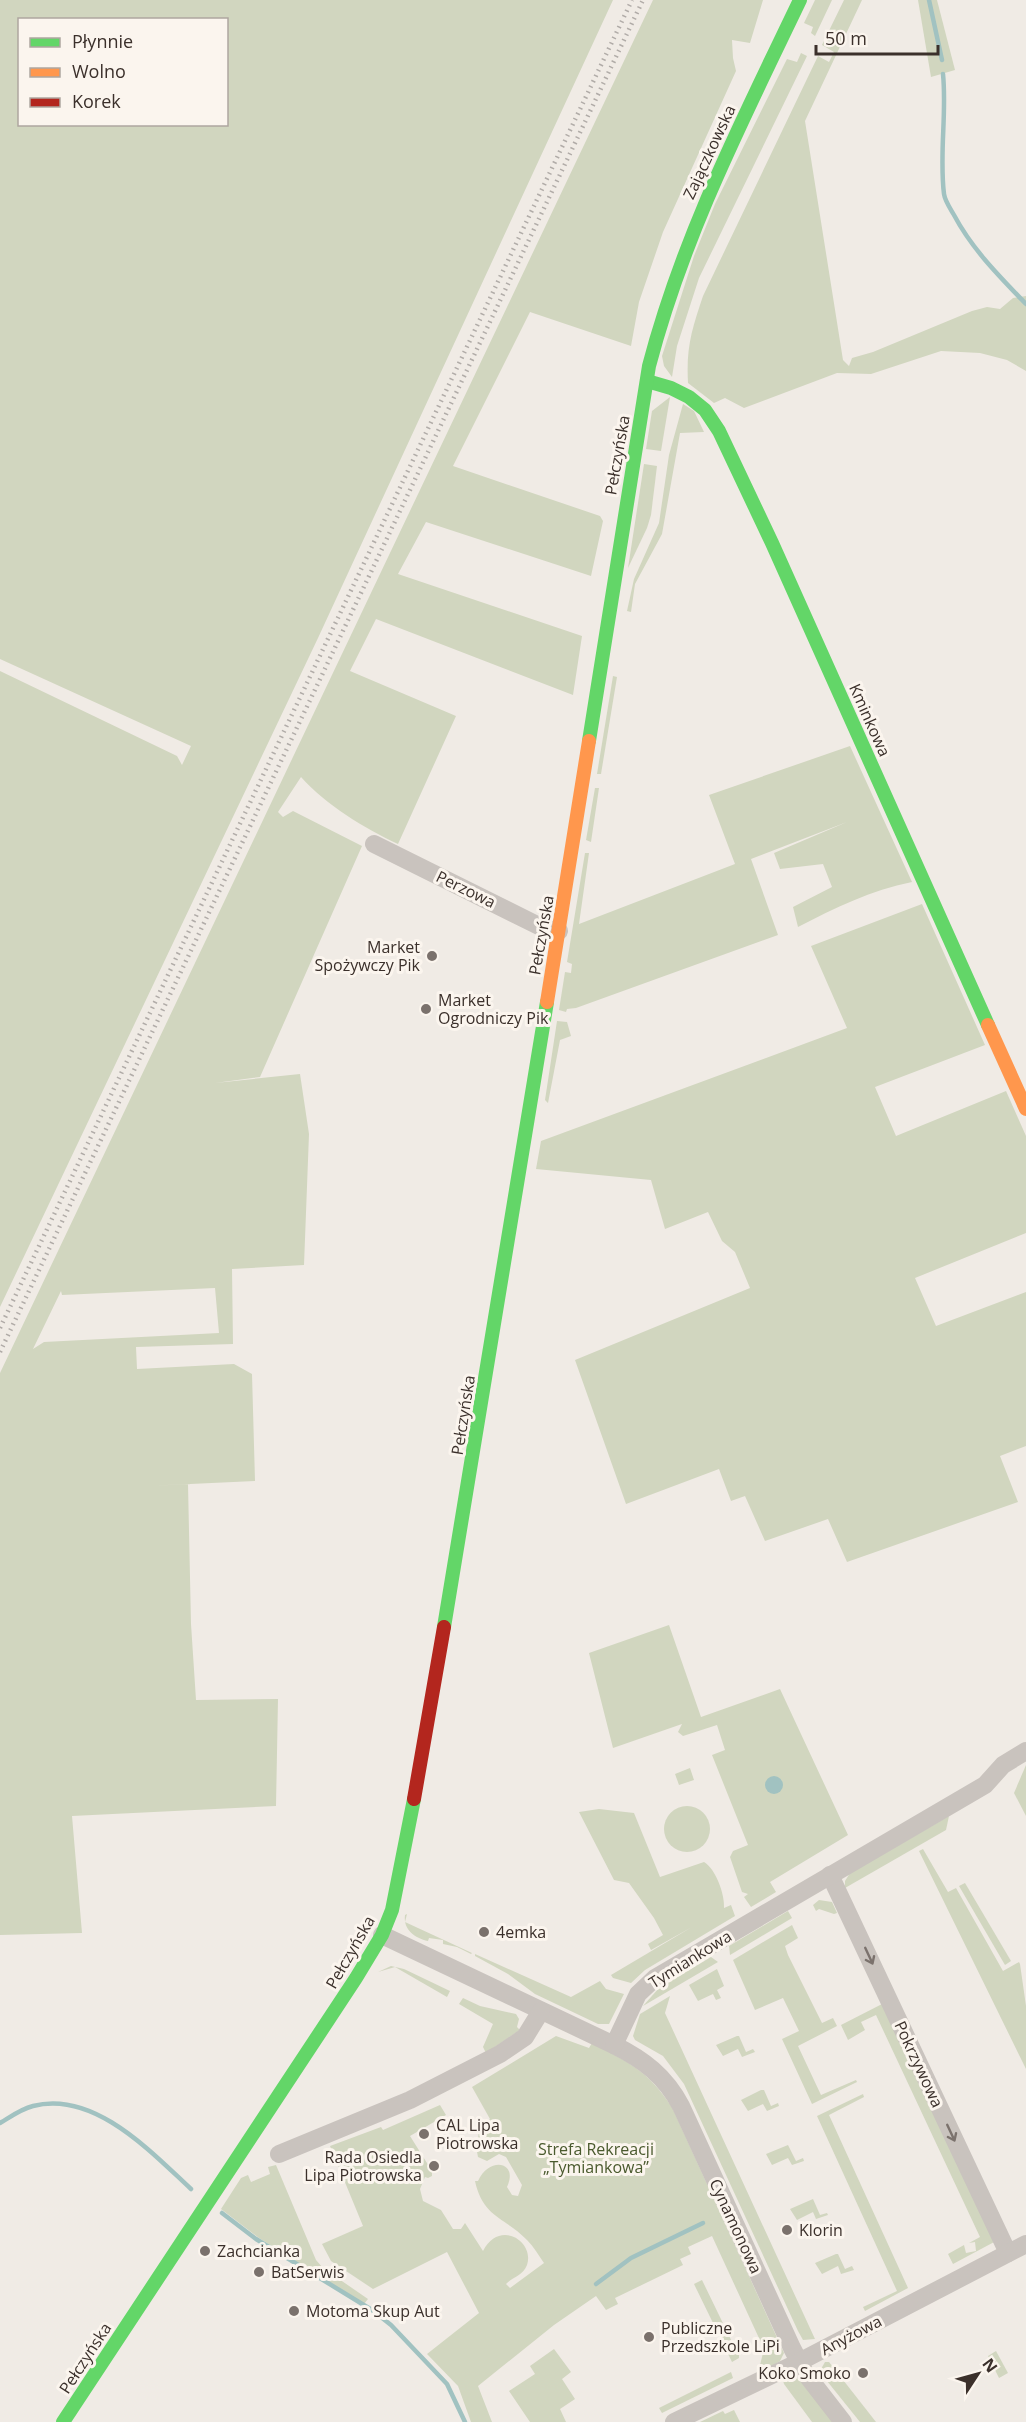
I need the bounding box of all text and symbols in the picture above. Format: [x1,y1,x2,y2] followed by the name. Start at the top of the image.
[18,18,228,126] legend
[816,18,938,56] scale bar
[825,26,867,50] text: 50 m
[72,29,133,53] text: Płynnie
[72,59,126,83] text: Wolno
[72,89,121,113] text: Korek
[678,101,740,203] street label: Zajączkowska
[599,413,635,497] street label: Pełczyńska
[844,680,896,760] street label: Kminkowa
[433,865,499,913] street label: Perzowa
[523,893,559,977] street label: Pełczyńska
[314,936,421,976] place label: Market Spożywczy Pik
[425,949,439,963] marker: Market Spożywczy Pik
[438,989,549,1029] place label: Market Ogrodniczy Pik
[419,1002,433,1016] marker: Market Ogrodniczy Pik
[446,1373,480,1457] street label: Pełczyńska
[320,1912,380,1992] street label: Pełczyńska
[496,1921,546,1943] place label: 4emka
[477,1925,491,1939] marker: 4emka
[644,1925,736,1993] street label: Tymiankowa
[863,1947,875,1965] one-way arrow
[889,2017,949,2111] street label: Pokrzywowa
[436,2114,518,2154] place label: CAL Lipa Piotrowska
[946,2123,958,2141] one-way arrow
[417,2127,431,2141] marker: CAL Lipa Piotrowska
[538,2138,654,2178] park label: Strefa Rekreacji „Tymiankowa”
[304,2146,422,2186] place label: Rada Osiedla Lipa Piotrowska
[427,2159,441,2173] marker: Rada Osiedla Lipa Piotrowska
[704,2175,768,2277] street label: Cynamonowa
[799,2219,843,2241] place label: Klorin
[780,2223,794,2237] marker: Klorin
[217,2240,300,2262] place label: Zachcianka
[198,2244,212,2258] marker: Zachcianka
[271,2261,344,2283] place label: BatSerwis
[252,2265,266,2279] marker: BatSerwis
[306,2300,440,2322] place label: Motoma Skup Aut
[287,2304,301,2318] marker: Motoma Skup Aut
[817,2310,885,2360] street label: Anyżowa
[661,2317,780,2357] place label: Publiczne Przedszkole LiPi
[54,2318,116,2398] street label: Pełczyńska
[642,2330,656,2344] marker: Publiczne Przedszkole LiPi
[948,2344,1008,2404] north arrow
[977,2353,1003,2377] text: N
[758,2362,851,2384] place label: Koko Smoko
[856,2366,870,2380] marker: Koko Smoko

